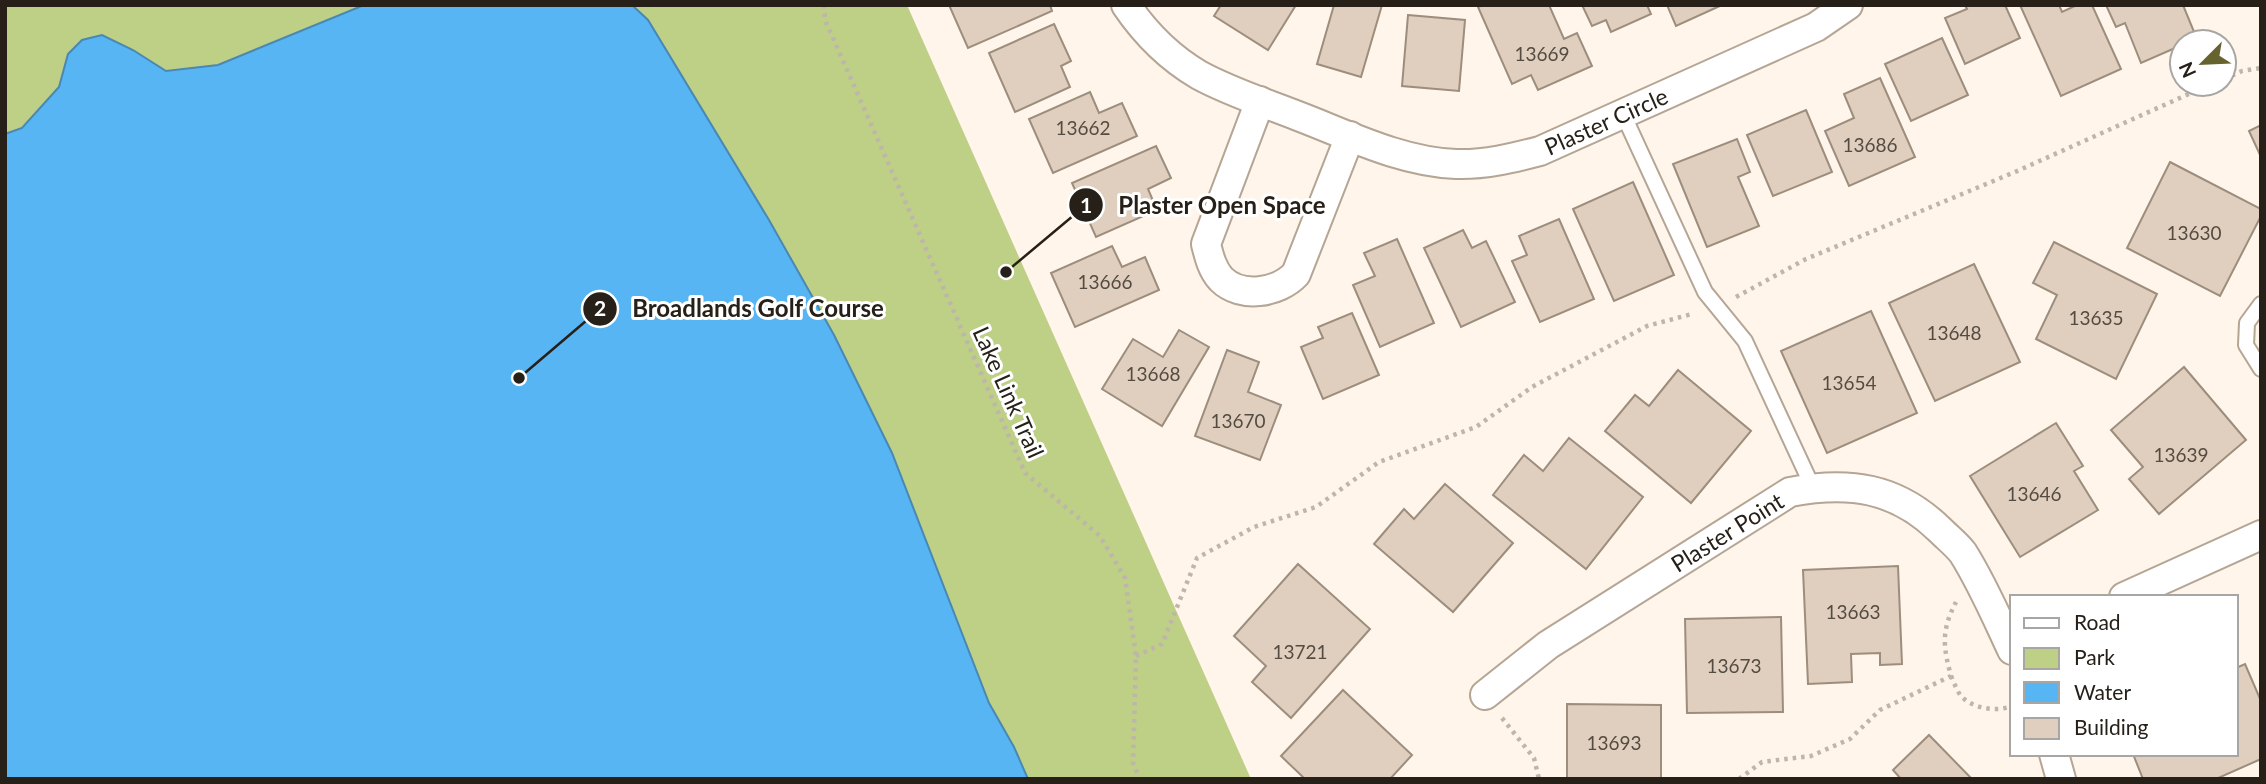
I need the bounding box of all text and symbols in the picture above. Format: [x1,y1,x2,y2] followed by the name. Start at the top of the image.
[2168,28,2238,98] north arrow
[1514,42,1570,65] house number: 13669
[2174,59,2200,81] text: N
[1540,81,1672,161] street label: Plaster Circle
[1055,116,1111,139] house number: 13662
[1842,133,1898,156] house number: 13686
[1069,183,1340,228] callout: Plaster Open Space
[1118,190,1326,219] text: Plaster Open Space
[1080,192,1092,217] text: 1
[2166,221,2222,244] house number: 13630
[1077,270,1133,293] house number: 13666
[583,286,898,331] callout: Broadlands Golf Course
[632,293,884,322] text: Broadlands Golf Course
[594,295,606,320] text: 2
[2068,306,2124,329] house number: 13635
[1926,321,1982,344] house number: 13648
[968,322,1050,462] street label: Lake Link Trail
[1125,362,1181,385] house number: 13668
[1821,371,1877,394] house number: 13654
[1210,409,1266,432] house number: 13670
[2153,443,2209,466] house number: 13639
[2006,482,2062,505] house number: 13646
[1666,486,1789,578] street label: Plaster Point
[2010,595,2238,756] legend
[1825,600,1881,623] house number: 13663
[2074,609,2121,634] text: Road
[1272,640,1328,663] house number: 13721
[2074,644,2115,669] text: Park
[1706,654,1762,677] house number: 13673
[2074,679,2131,704] text: Water
[2074,714,2149,739] text: Building
[1586,731,1642,754] house number: 13693

